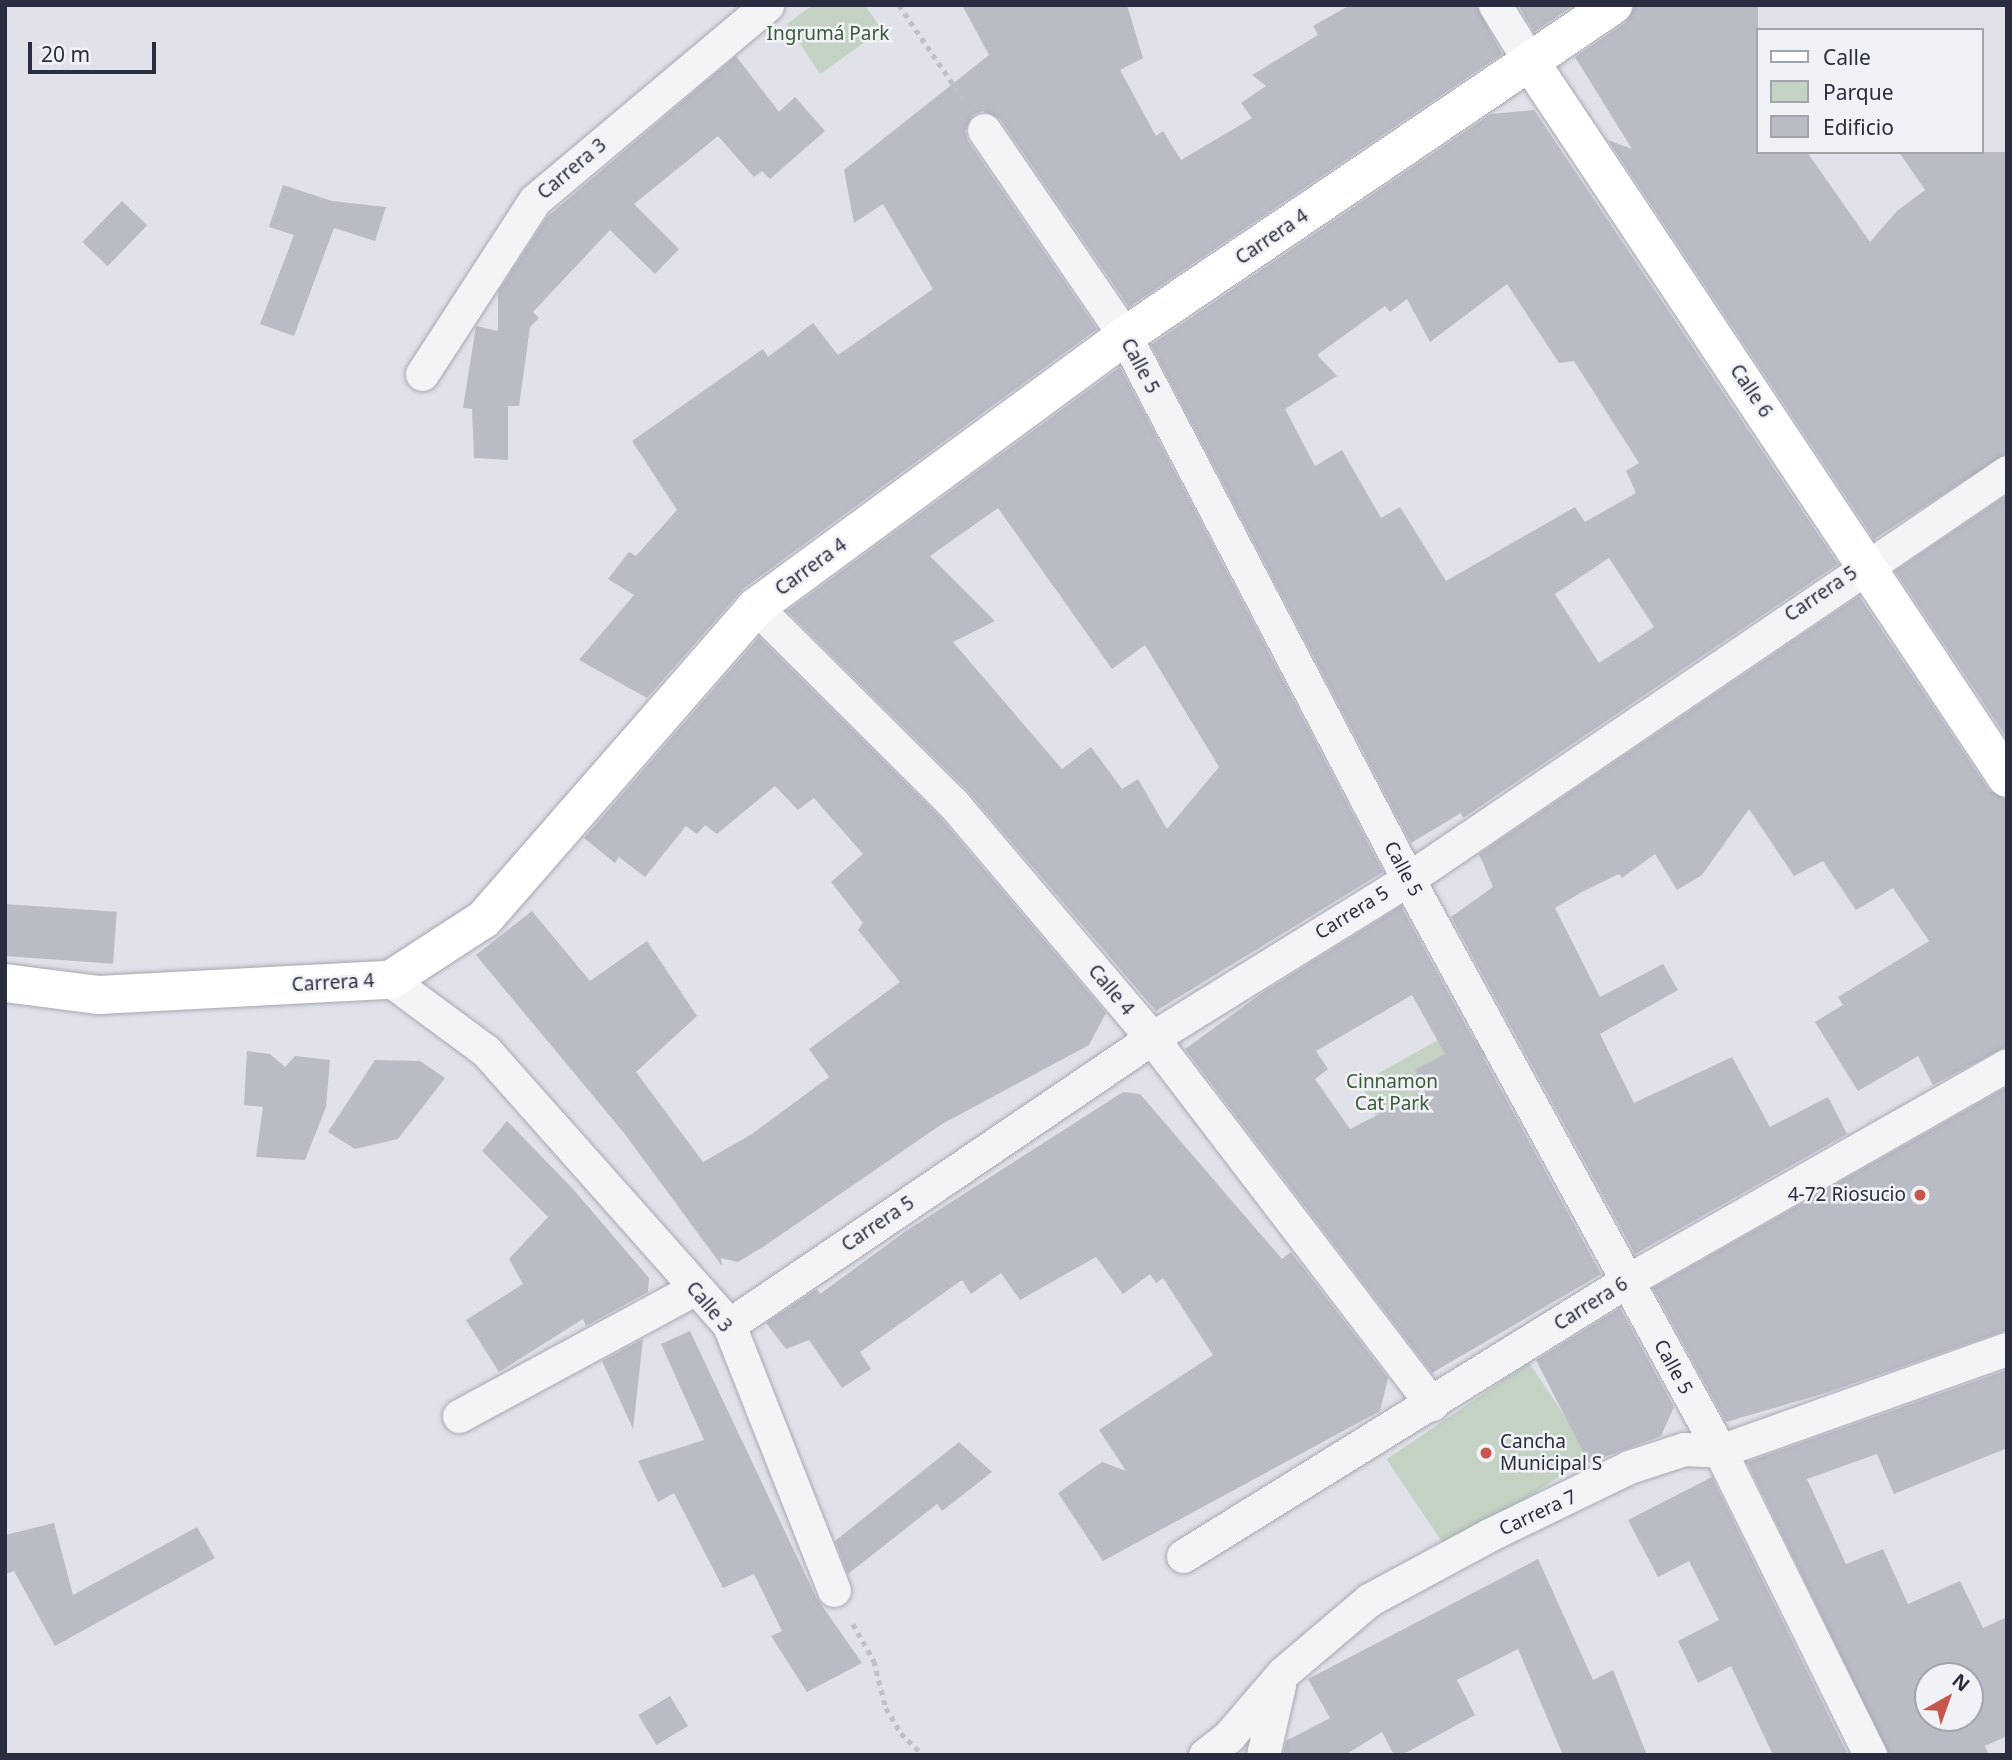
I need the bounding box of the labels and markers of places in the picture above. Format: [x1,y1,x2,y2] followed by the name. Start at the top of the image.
[1788,1184,1906,1206] place label: 4-72 Riosucio
[1912,1187,1928,1203] marker: 4-72 Riosucio
[1500,1431,1602,1475] place label: Cancha Municipal S
[1478,1445,1494,1461] marker: Cancha Municipal S

